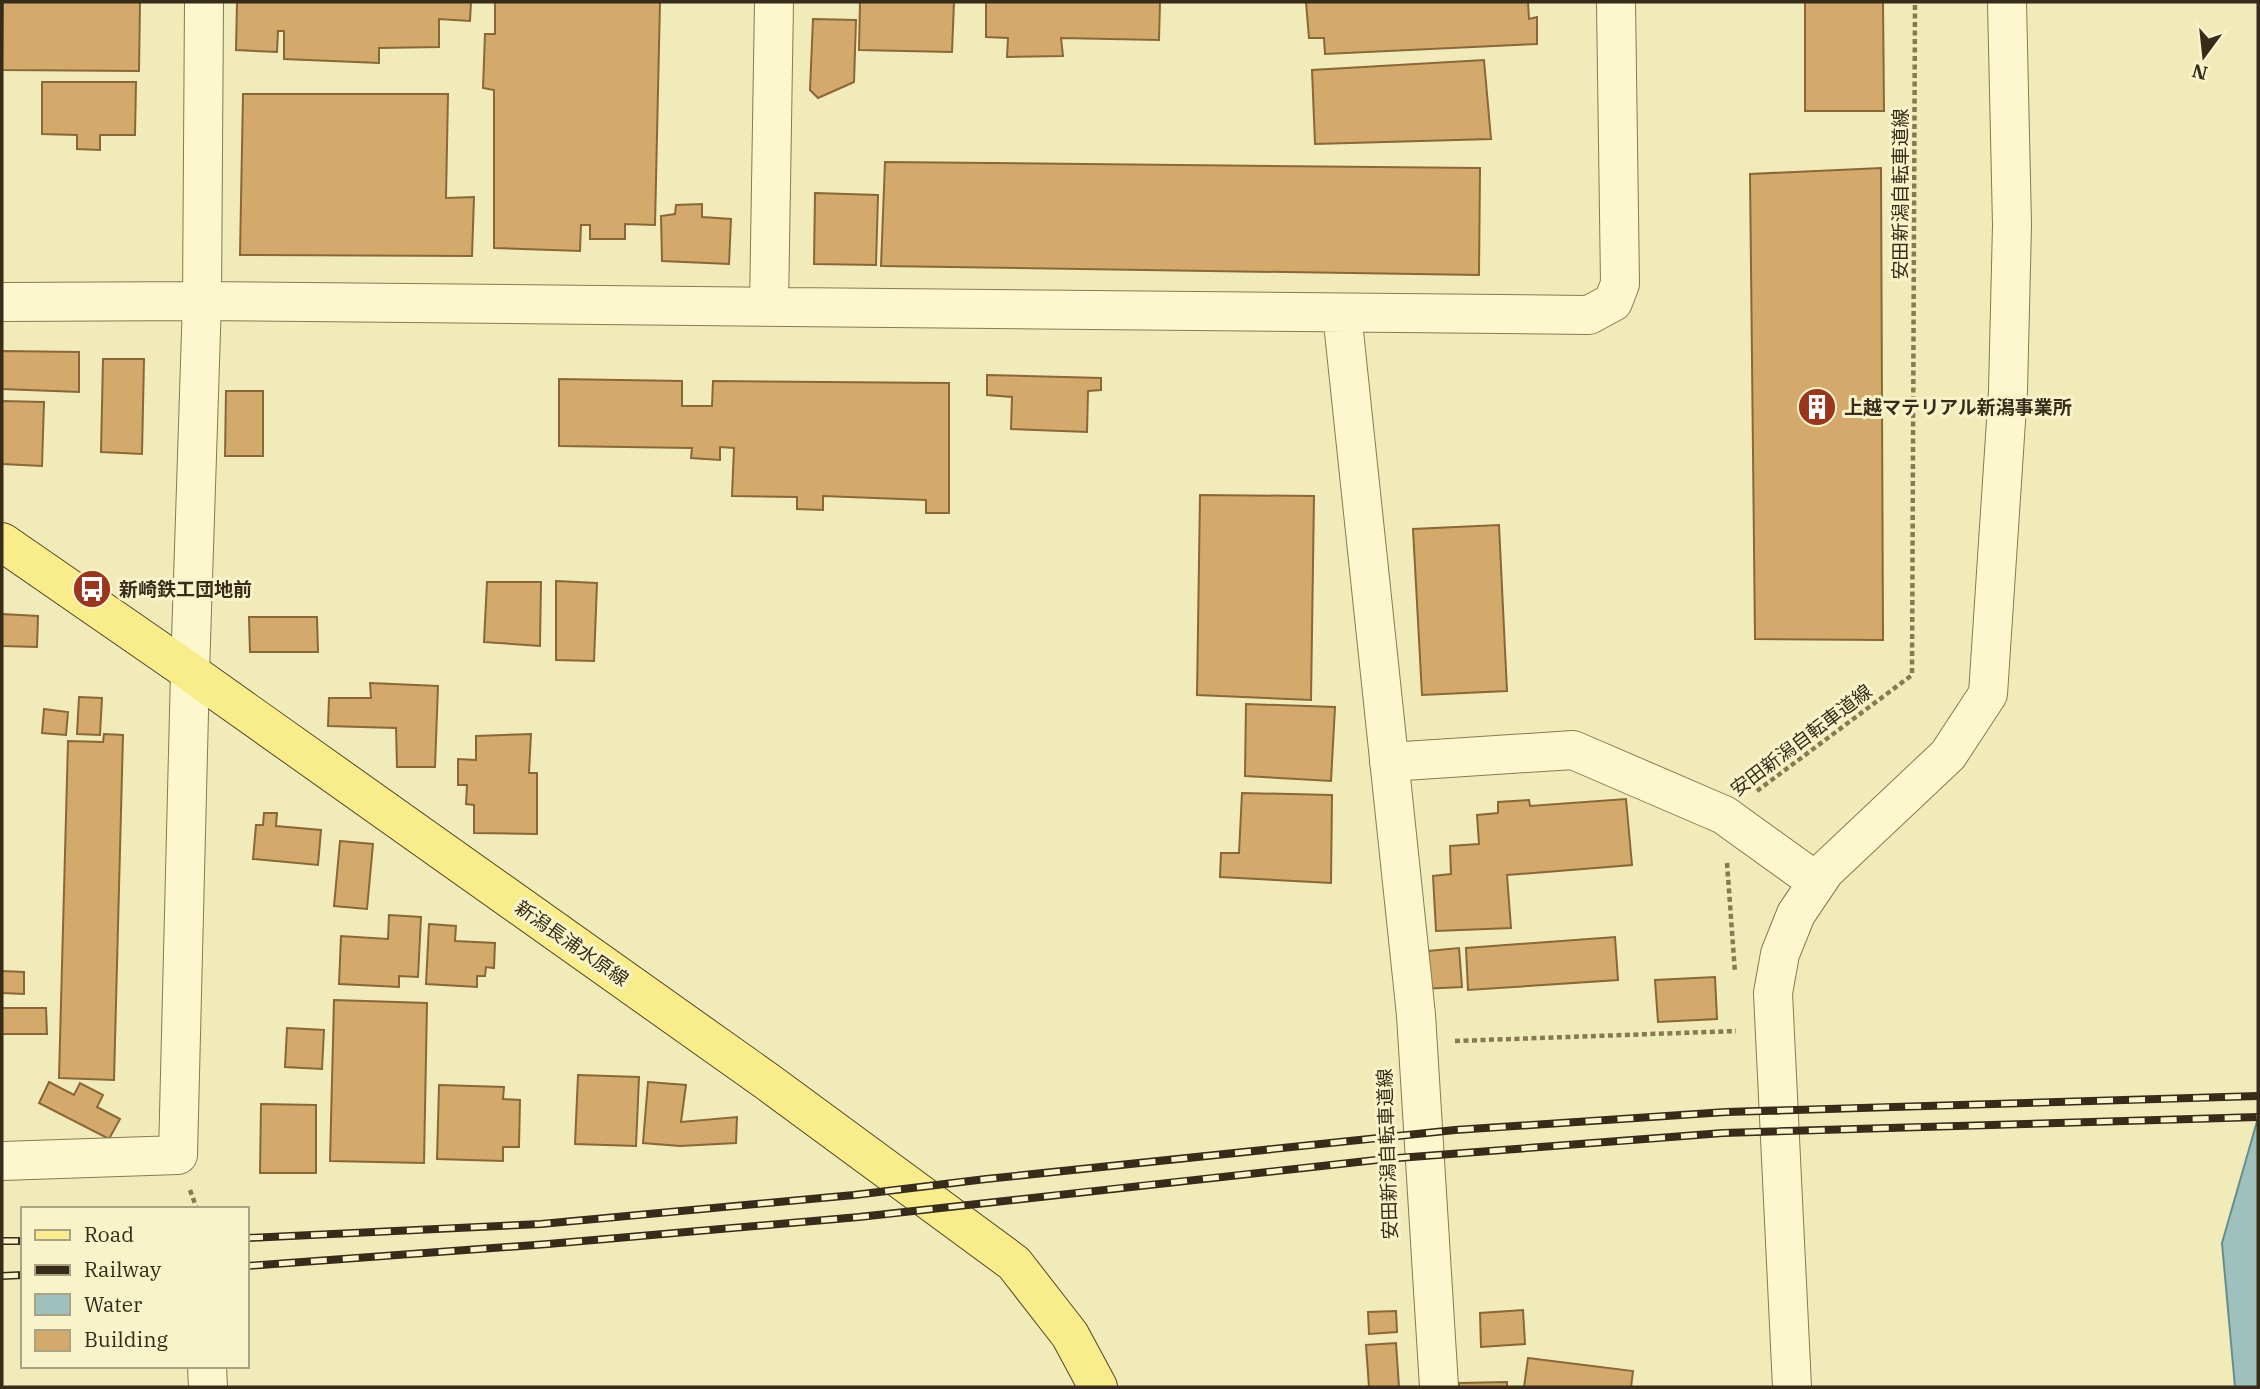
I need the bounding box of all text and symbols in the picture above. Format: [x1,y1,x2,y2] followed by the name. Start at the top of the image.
[2169,21,2239,91] north arrow
[2189,59,2210,86] text: N
[1888,108,1912,280] street label: 安田新潟自転車道線
[1796,386,1838,428] building icon: 上越マテリアル新潟事業所
[1844,395,2072,419] place label: 上越マテリアル新潟事業所
[71,568,113,610] bus stop icon: 新崎鉄工団地前
[119,577,252,601] place label: 新崎鉄工団地前
[1725,679,1877,801] street label: 安田新潟自転車道線
[511,895,633,991] street label: 新潟長浦水原線
[1372,1068,1402,1240] street label: 安田新潟自転車道線
[21,1207,248,1368] legend
[84,1220,134,1248] text: Road
[84,1255,162,1283] text: Railway
[84,1290,143,1318] text: Water
[84,1325,169,1353] text: Building

